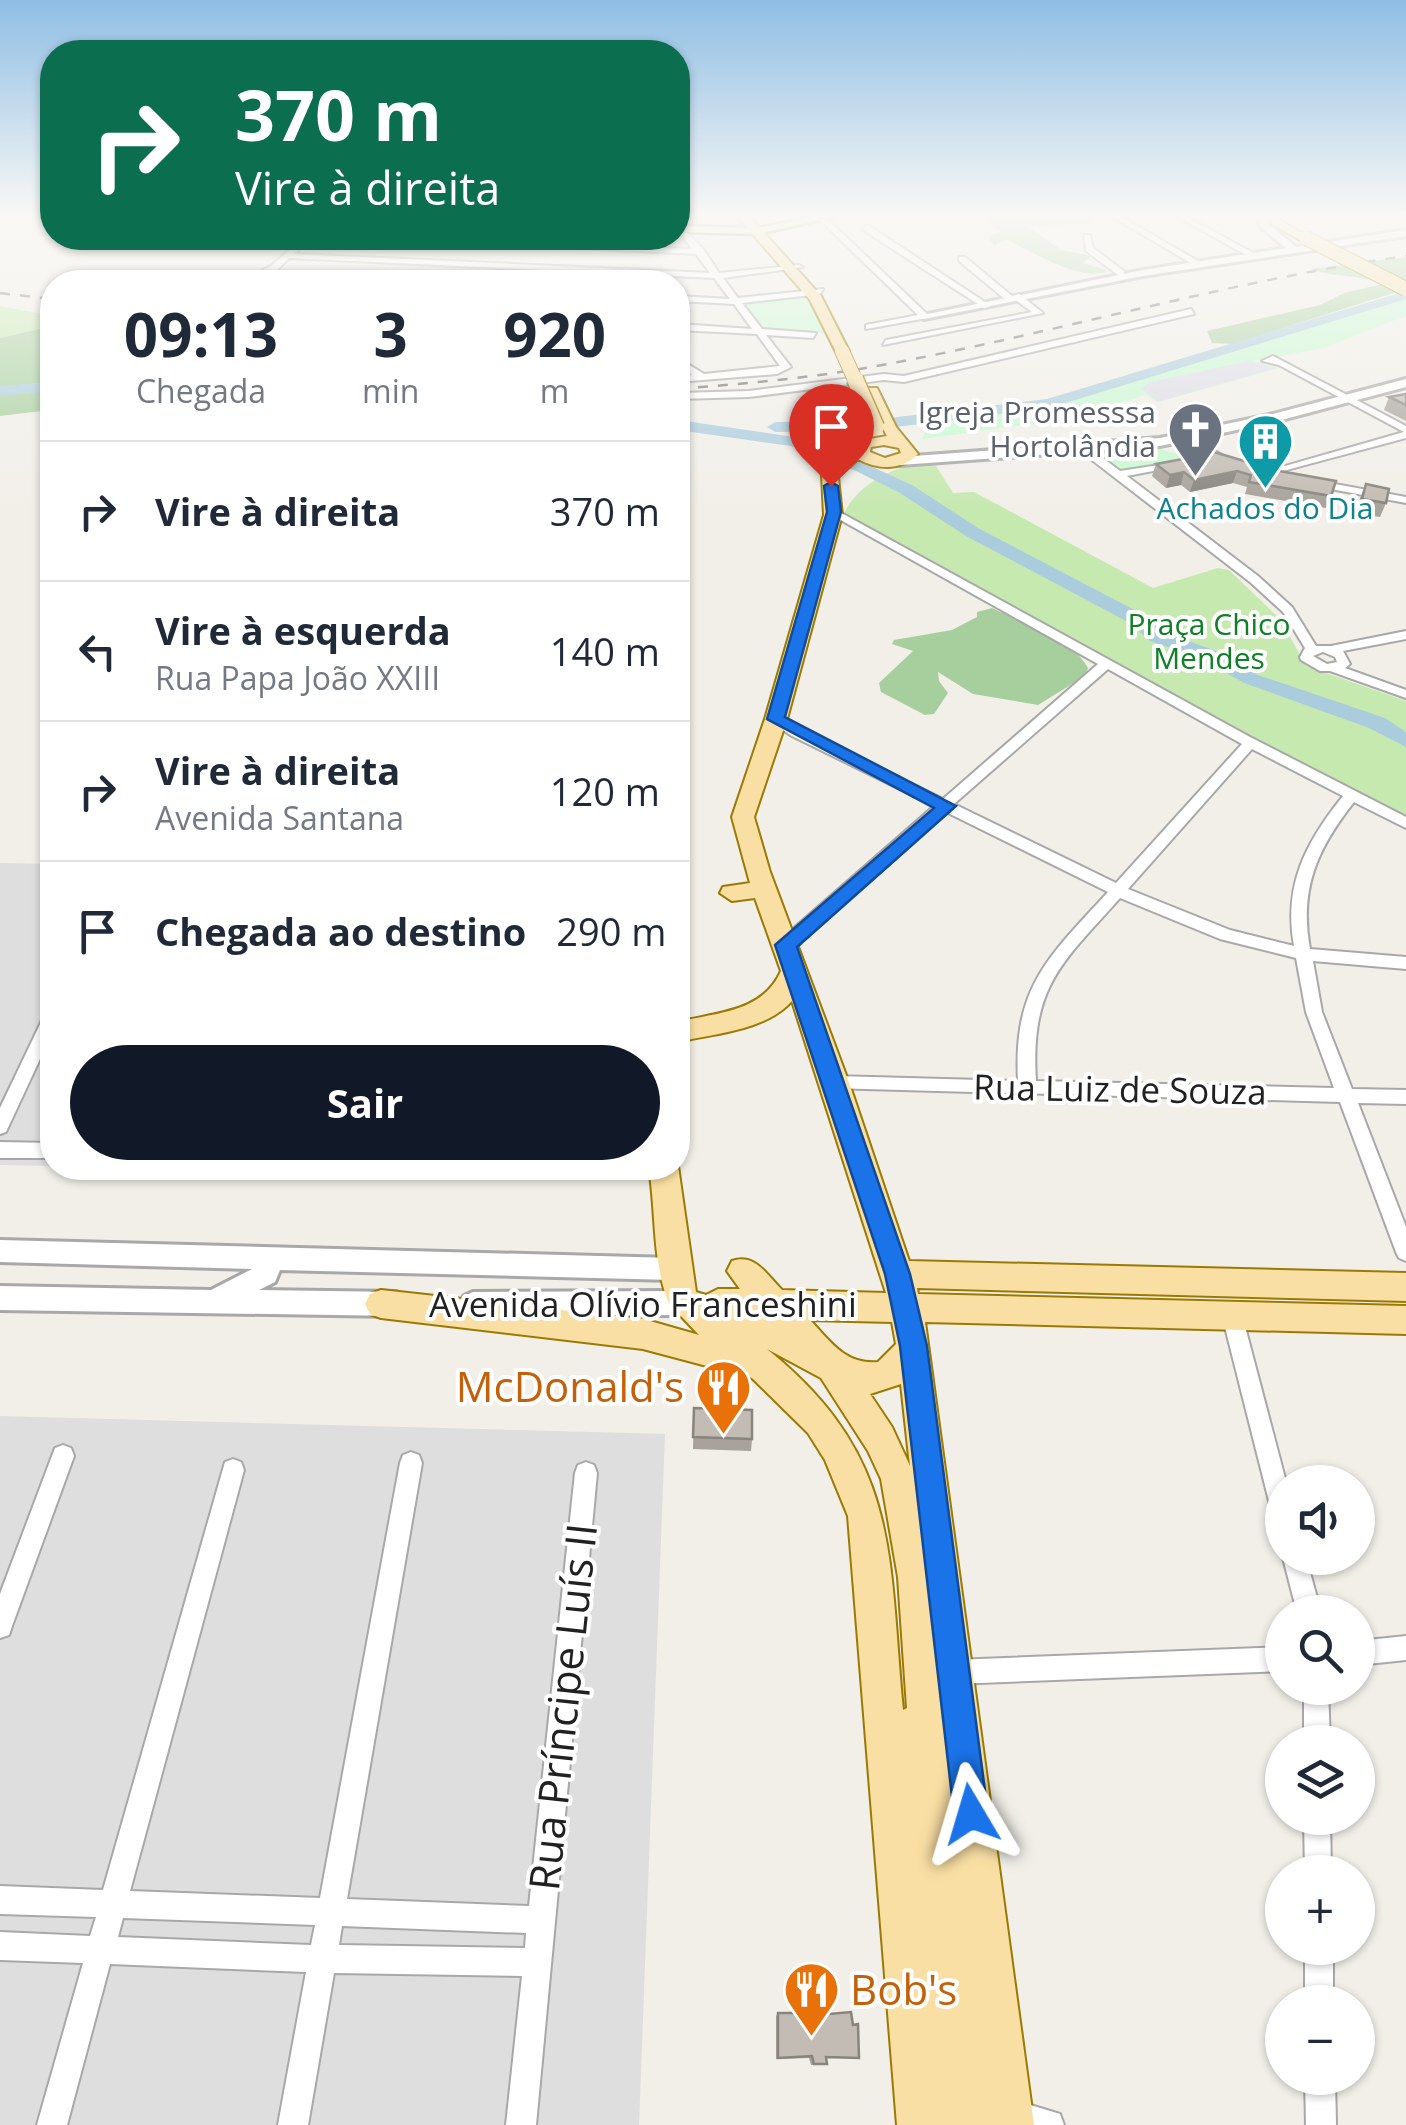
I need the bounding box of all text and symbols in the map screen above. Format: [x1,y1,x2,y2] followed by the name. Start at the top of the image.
[235,66,442,162] text: 370 m
[70,80,200,210] icon: right
[235,157,500,218] text: Vire à direita
[124,293,278,375] text: 09:13
[374,293,408,375] text: 3
[503,293,606,375] text: 920
[136,369,266,412] text: Chegada
[362,369,419,412] text: min
[540,369,569,412] text: m
[789,384,874,487] pin
[918,391,1156,466] place label: Igreja Promesssa Hortolândia
[804,399,859,454] icon: arrive
[1165,400,1225,479] church icon: Igreja Promesssa Hortolândia
[1235,411,1295,490] building icon: Achados do Dia
[70,484,125,539] icon: right
[155,485,400,537] text: Vire à direita
[550,485,660,537] text: 370 m
[1156,487,1374,528] place label: Achados do Dia
[1127,603,1291,678] park label: Praça Chico Mendes
[155,604,451,656] text: Vire à esquerda
[70,624,125,679] icon: left
[550,625,660,677] text: 140 m
[155,656,440,699] text: Rua Papa João XXIII
[155,744,400,796] text: Vire à direita
[70,764,125,819] icon: right
[550,765,660,817] text: 120 m
[155,796,404,839] text: Avenida Santana
[70,904,125,959] icon: arrive
[155,905,526,957] text: Chegada ao destino
[556,905,667,957] text: 290 m
[70,1045,660,1160] button: Sair
[973,1062,1267,1115] street label: Rua Luiz de Souza
[429,1280,857,1327] street label: Avenida Olívio Franceshini
[456,1357,684,1414] place label: McDonald's
[693,1357,753,1436] restaurant icon: McDonald's
[1265,1465,1375,2095] map controls
[1265,1465,1375,1575] button: sound
[514,1521,609,1893] street label: Rua Príncipe Luís II
[1265,1595,1375,1705] button: search
[1265,1725,1375,1835] button: layers
[919,1762,1023,1866] position arrow
[1265,1855,1375,1965] button: +
[781,1960,841,2039] restaurant icon: Bob's
[850,1960,957,2017] place label: Bob's
[1265,1985,1375,2095] button: −

